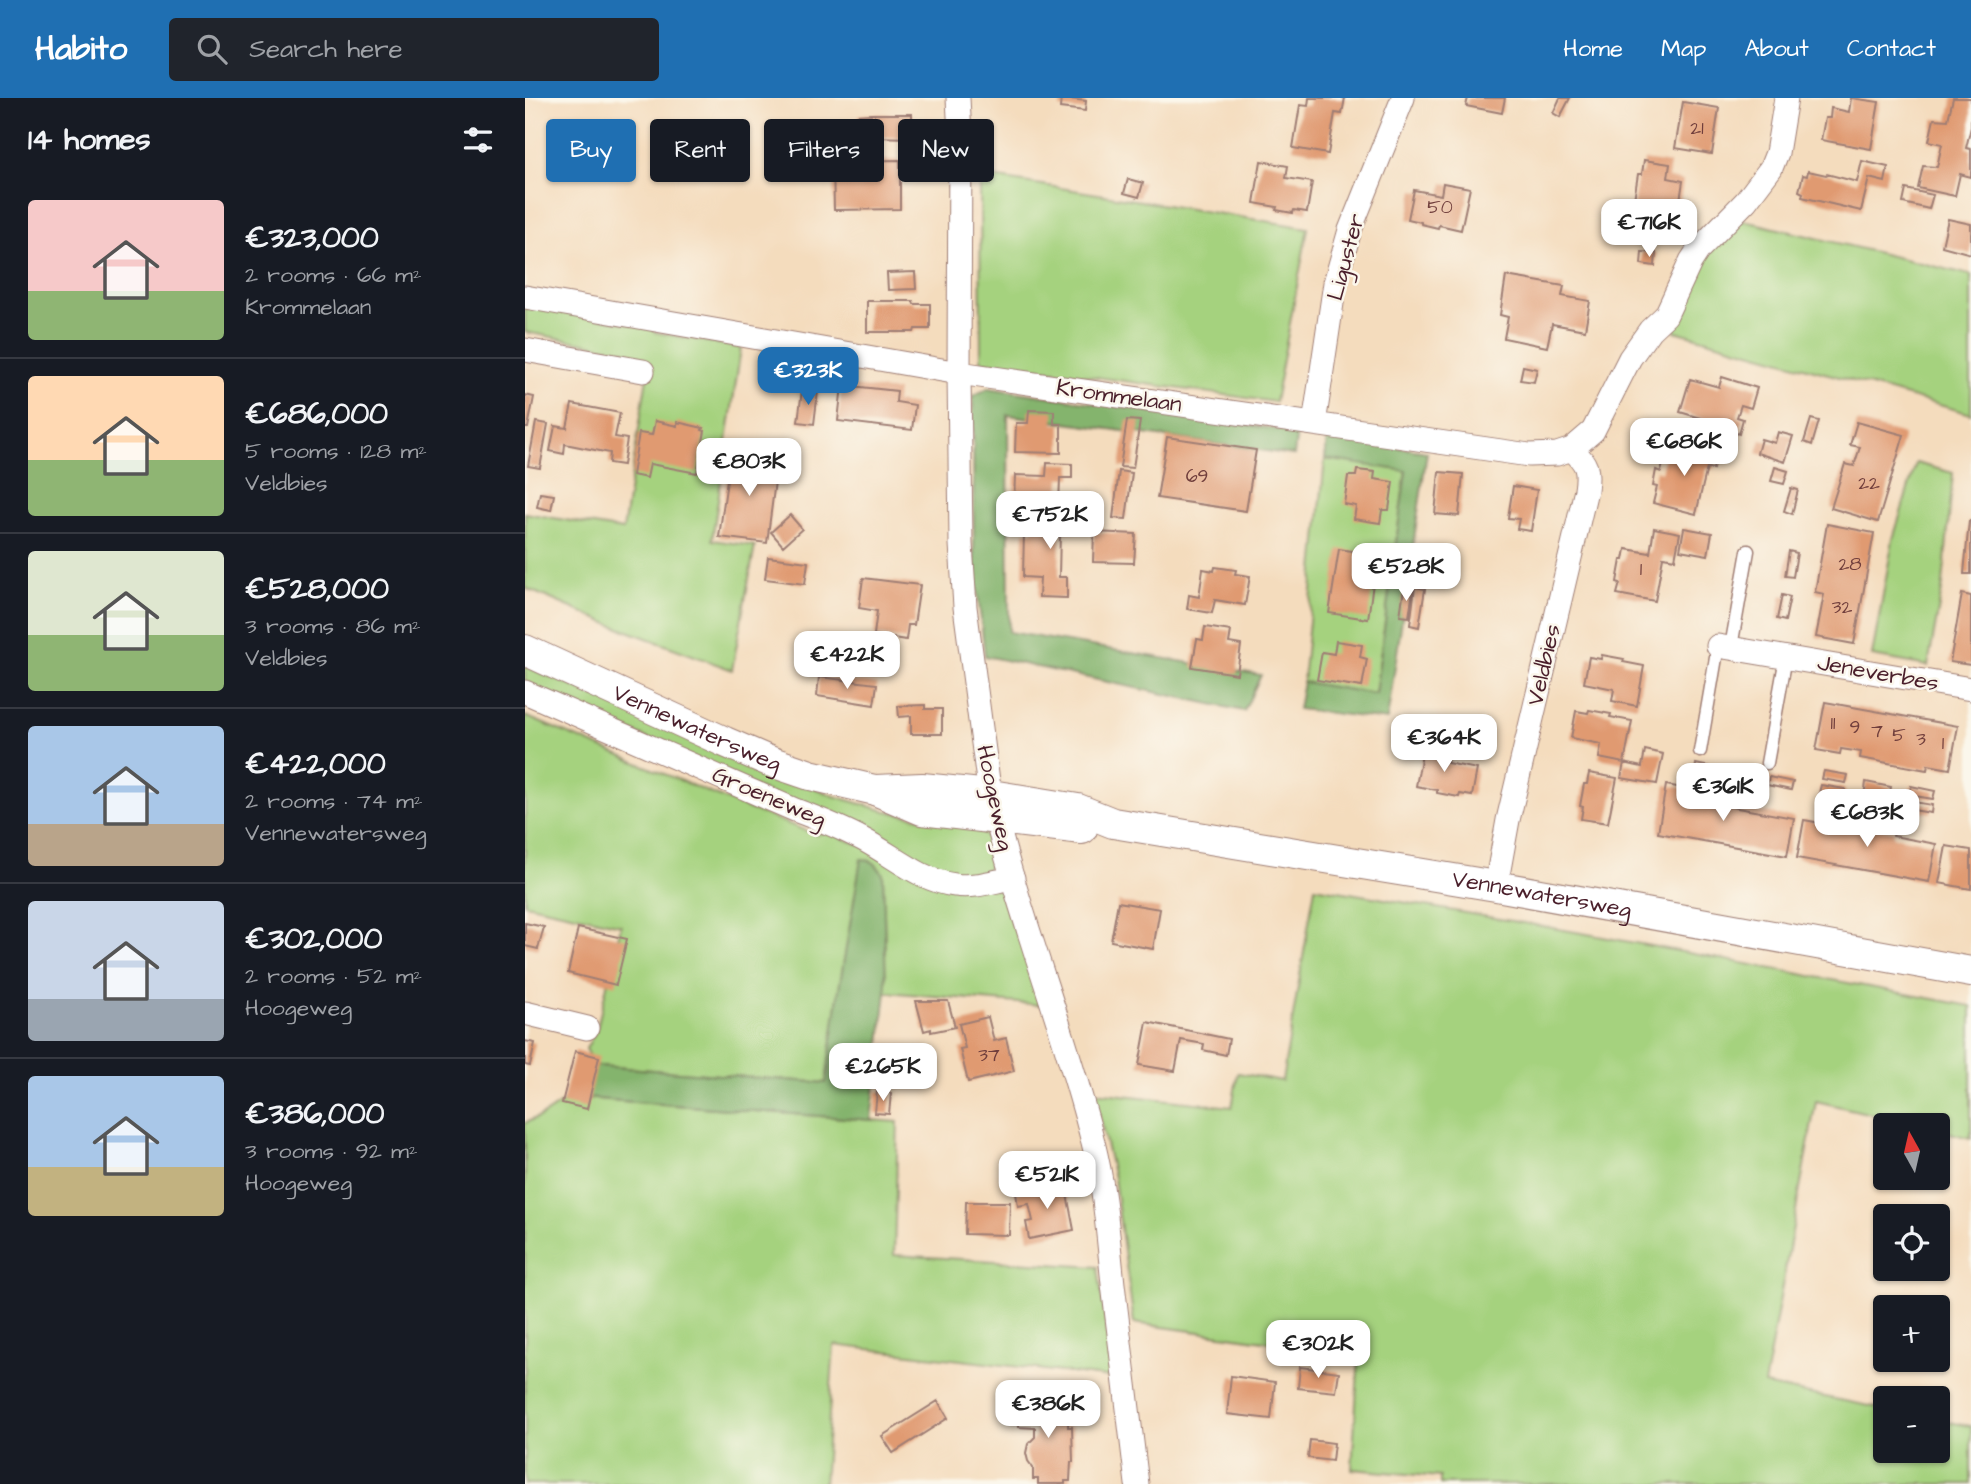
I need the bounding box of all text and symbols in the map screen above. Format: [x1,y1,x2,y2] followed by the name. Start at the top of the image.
[169,18,659,81] search box
[35,26,127,72] text: Habito
[193,30,231,68] icon: search
[249,31,403,67] text: Search here
[1563,32,1623,66] text: Home
[1661,32,1706,66] text: Map
[1744,32,1809,66] text: About
[1847,32,1936,66] text: Contact
[1690,115,1704,142] house number: 21
[28,119,151,161] text: 14 homes
[546,119,636,182] chip: Buy
[650,119,750,182] chip: Rent
[764,119,884,182] chip: Filters
[898,119,994,182] chip: New
[459,121,497,159] icon: filters
[1427,194,1453,221] house number: 50
[1600,200,1698,259] pin: €716K
[1617,206,1681,238] text: €716K
[1319,210,1374,304] street label: Liguster
[245,217,379,259] text: €323,000
[84,228,168,312] icon: home
[245,259,422,291] text: 2 rooms · 66 m²
[245,291,371,323] text: Krommelaan
[759,348,857,407] pin: €323K
[774,354,842,386] text: €323K
[1054,371,1184,421] street label: Krommelaan
[245,393,388,435] text: €686,000
[84,404,168,488] icon: home
[1635,418,1733,478] pin: €686K
[1646,425,1722,457] text: €686K
[245,435,427,467] text: 5 rooms · 128 m²
[700,438,798,498] pin: €803K
[712,445,786,477] text: €803K
[1186,463,1208,490] house number: 69
[245,467,328,499] text: Veldbies
[1858,470,1880,497] house number: 22
[1001,491,1099,551] pin: €752K
[1012,498,1088,530] text: €752K
[1357,544,1455,603] pin: €528K
[1368,550,1444,582] text: €528K
[1838,551,1862,578] house number: 28
[1640,556,1643,583] house number: 1
[245,568,389,610] text: €528,000
[84,579,168,663] icon: home
[1832,594,1852,621] house number: 32
[245,610,421,642] text: 3 rooms · 86 m²
[1519,621,1569,709] street label: Veldbies
[798,632,896,691] pin: €422K
[810,638,884,670] text: €422K
[245,642,328,674] text: Veldbies
[1815,647,1941,699] street label: Jeneverbes
[608,677,785,781] street label: Vennewatersweg
[1831,710,1836,737] house number: 11
[1395,714,1493,774] pin: €364K
[1850,714,1860,741] house number: 9
[1871,718,1883,745] house number: 7
[1407,721,1481,753] text: €364K
[1892,722,1906,749] house number: 5
[1916,726,1926,753] house number: 3
[1942,730,1945,757] house number: 1
[967,742,1022,854] street label: Hoogeweg
[245,743,386,785] text: €422,000
[84,754,168,838] icon: home
[707,759,831,836] street label: Groeneweg
[1674,764,1772,823] pin: €361K
[1692,770,1754,802] text: €361K
[245,785,423,817] text: 2 rooms · 74 m²
[1818,790,1916,849] pin: €683K
[1830,796,1904,828] text: €683K
[245,817,426,849] text: Vennewatersweg
[1450,863,1634,927] street label: Vennewatersweg
[245,918,382,960] text: €302,000
[84,929,168,1013] icon: home
[245,960,422,992] text: 2 rooms · 52 m²
[245,992,352,1024] text: Hoogeweg
[978,1042,1000,1069] house number: 37
[834,1044,932,1103] pin: €265K
[845,1050,921,1082] text: €265K
[245,1093,384,1135] text: €386,000
[84,1104,168,1188] icon: home
[1873,1113,1949,1190] north arrow
[1873,1113,1950,1463] map controls
[245,1135,418,1167] text: 3 rooms · 92 m²
[998,1152,1096,1211] pin: €521K
[1015,1158,1079,1190] text: €521K
[245,1167,352,1199] text: Hoogeweg
[1873,1204,1950,1281] button: locate
[1873,1295,1950,1372] button: +
[1269,1320,1367,1380] pin: €302K
[1282,1327,1354,1359] text: €302K
[999,1380,1097,1440] pin: €386K
[1873,1386,1950,1463] button: −
[1011,1387,1085,1419] text: €386K

